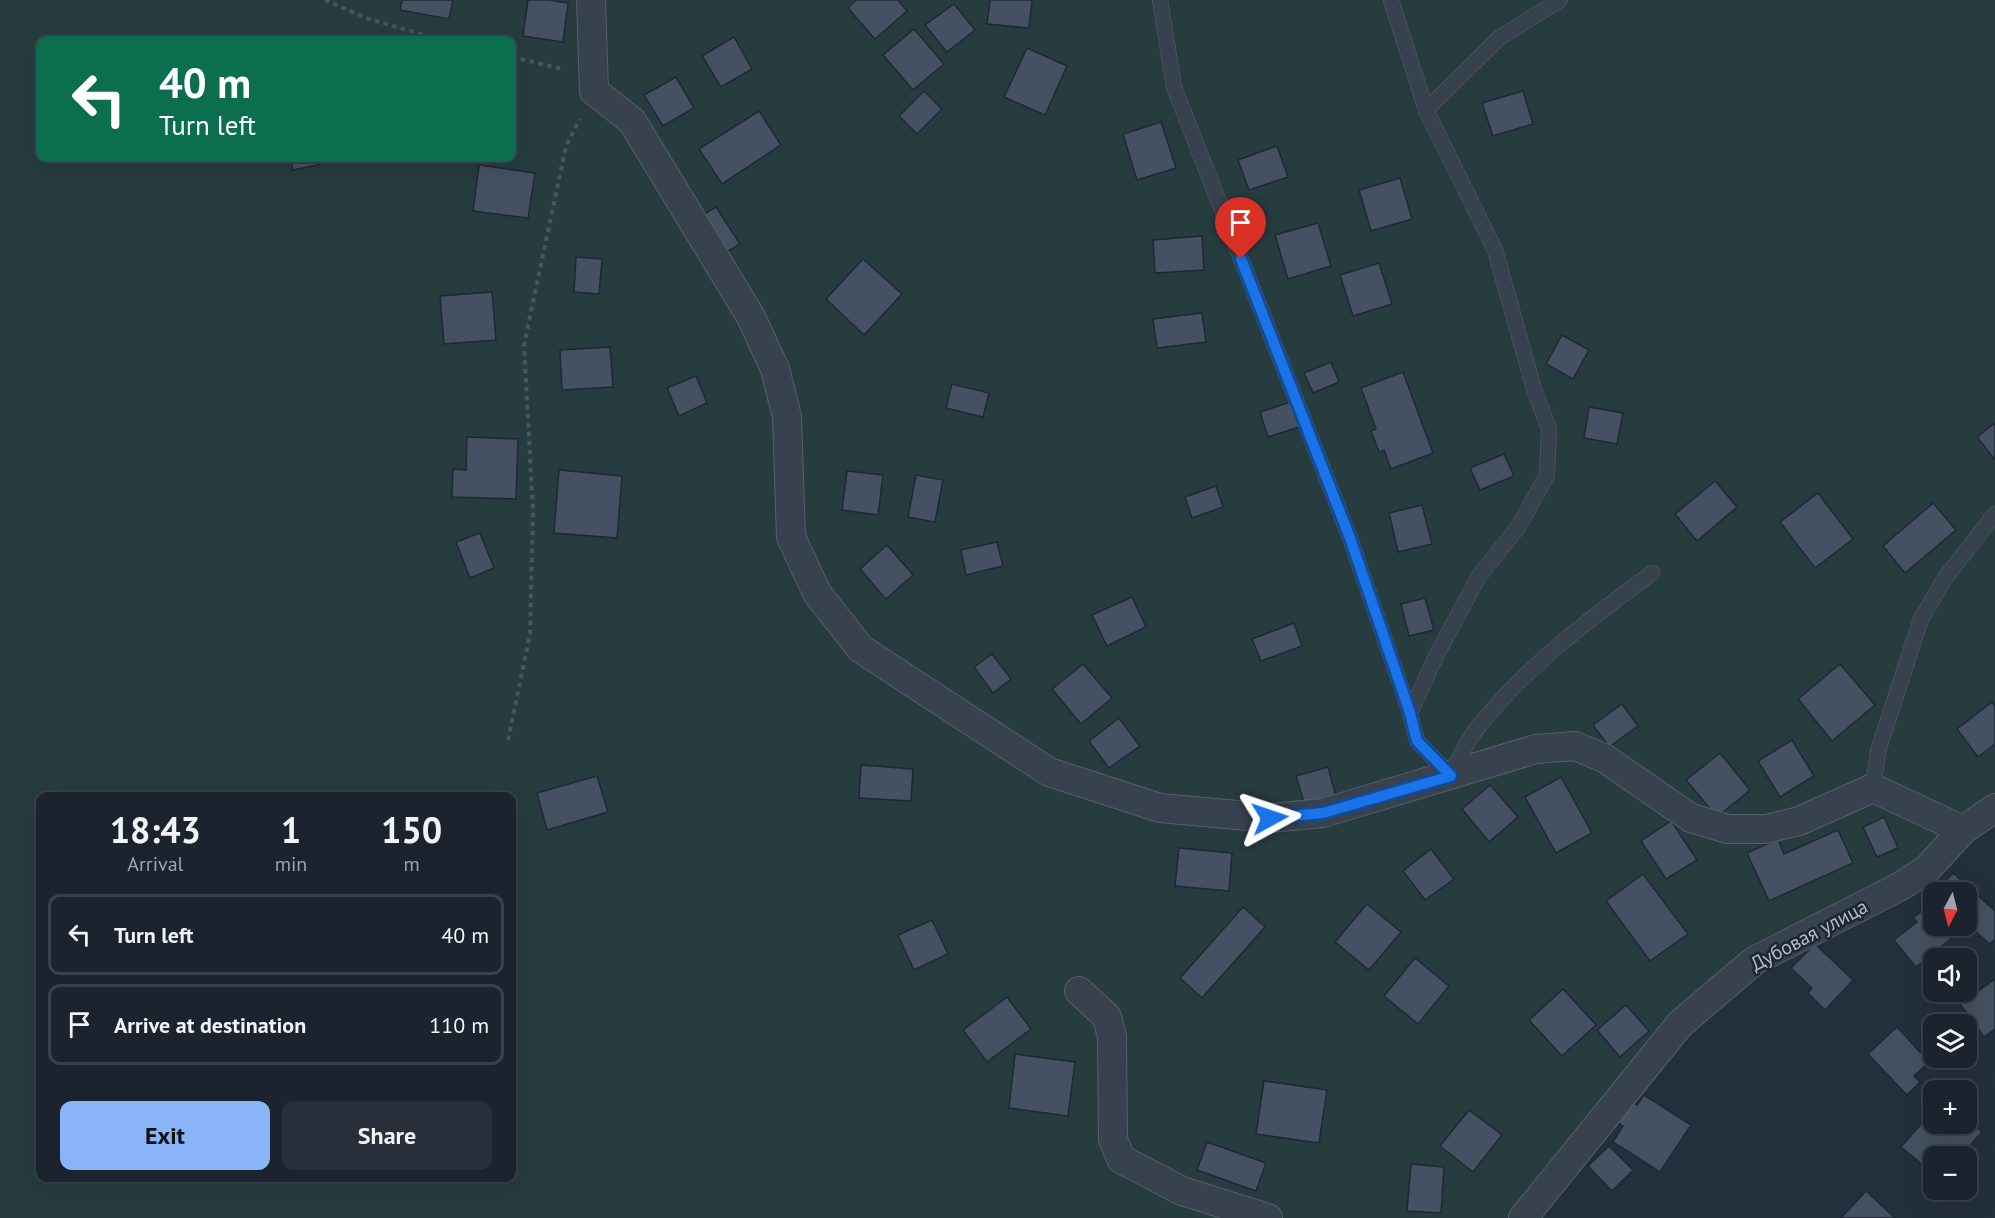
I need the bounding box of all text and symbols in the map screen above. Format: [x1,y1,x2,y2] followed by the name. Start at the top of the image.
[159,55,251,110] text: 40 m
[60,60,138,138] icon: left
[159,108,256,142] text: Turn left
[1215,197,1266,259] pin
[1224,206,1257,239] icon: arrive
[1238,786,1302,850] position arrow
[110,806,201,853] text: 18:43
[281,806,301,853] text: 1
[381,806,442,853] text: 150
[127,851,183,877] text: Arrival
[275,851,307,877] text: min
[404,851,420,877] text: m
[1923,882,1977,936] north arrow
[1923,882,1977,1200] map controls
[1746,893,1872,977] street label: Дубовая улица
[63,918,96,951] icon: left
[114,921,194,949] text: Turn left
[441,921,489,949] text: 40 m
[1923,948,1977,1002] button: sound
[63,1008,96,1041] icon: arrive
[114,1011,306,1039] text: Arrive at destination
[429,1011,489,1039] text: 110 m
[1923,1014,1977,1068] button: layers
[1923,1080,1977,1134] button: +
[60,1101,270,1170] button: Exit
[282,1101,492,1170] button: Share
[1923,1146,1977,1200] button: −

